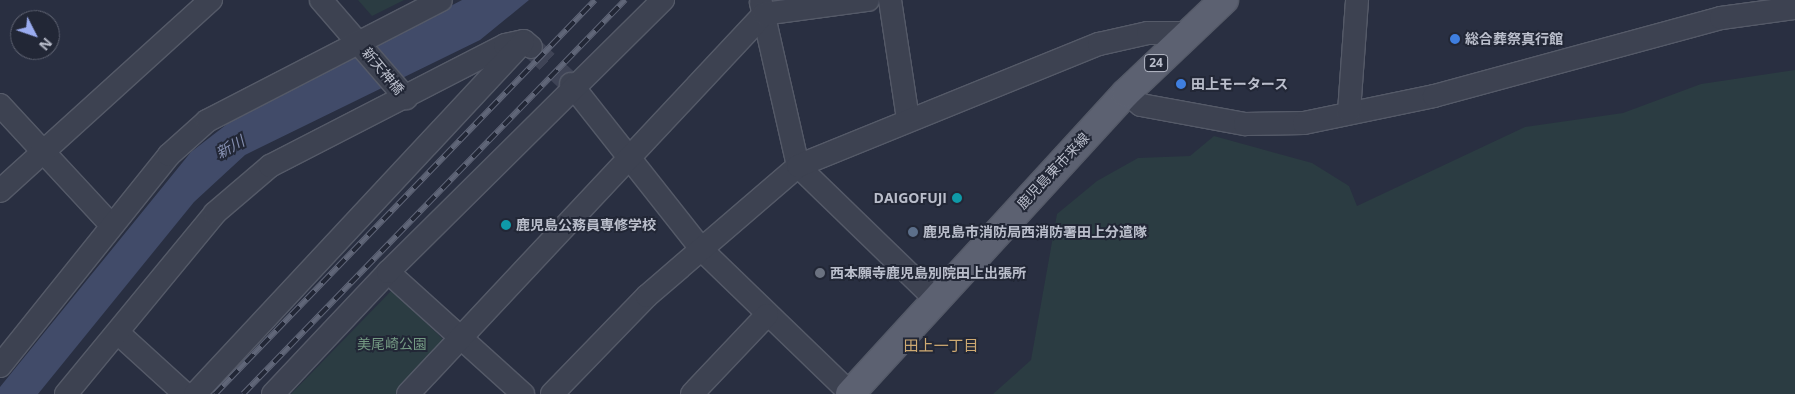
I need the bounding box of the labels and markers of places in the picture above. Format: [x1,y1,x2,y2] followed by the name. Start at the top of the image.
[1465,31,1563,47] place label: 総合葬祭真行館
[1449,33,1461,45] marker: 総合葬祭真行館
[1191,76,1289,92] place label: 田上モータース
[1175,78,1187,90] marker: 田上モータース
[874,190,947,206] place label: DAIGOFUJI
[951,192,963,204] marker: DAIGOFUJI
[516,217,656,233] place label: 鹿児島公務員専修学校
[500,219,512,231] marker: 鹿児島公務員専修学校
[923,224,1147,240] place label: 鹿児島市消防局西消防署田上分遣隊
[907,226,919,238] marker: 鹿児島市消防局西消防署田上分遣隊
[830,265,1026,281] place label: 西本願寺鹿児島別院田上出張所
[814,267,826,279] marker: 西本願寺鹿児島別院田上出張所

